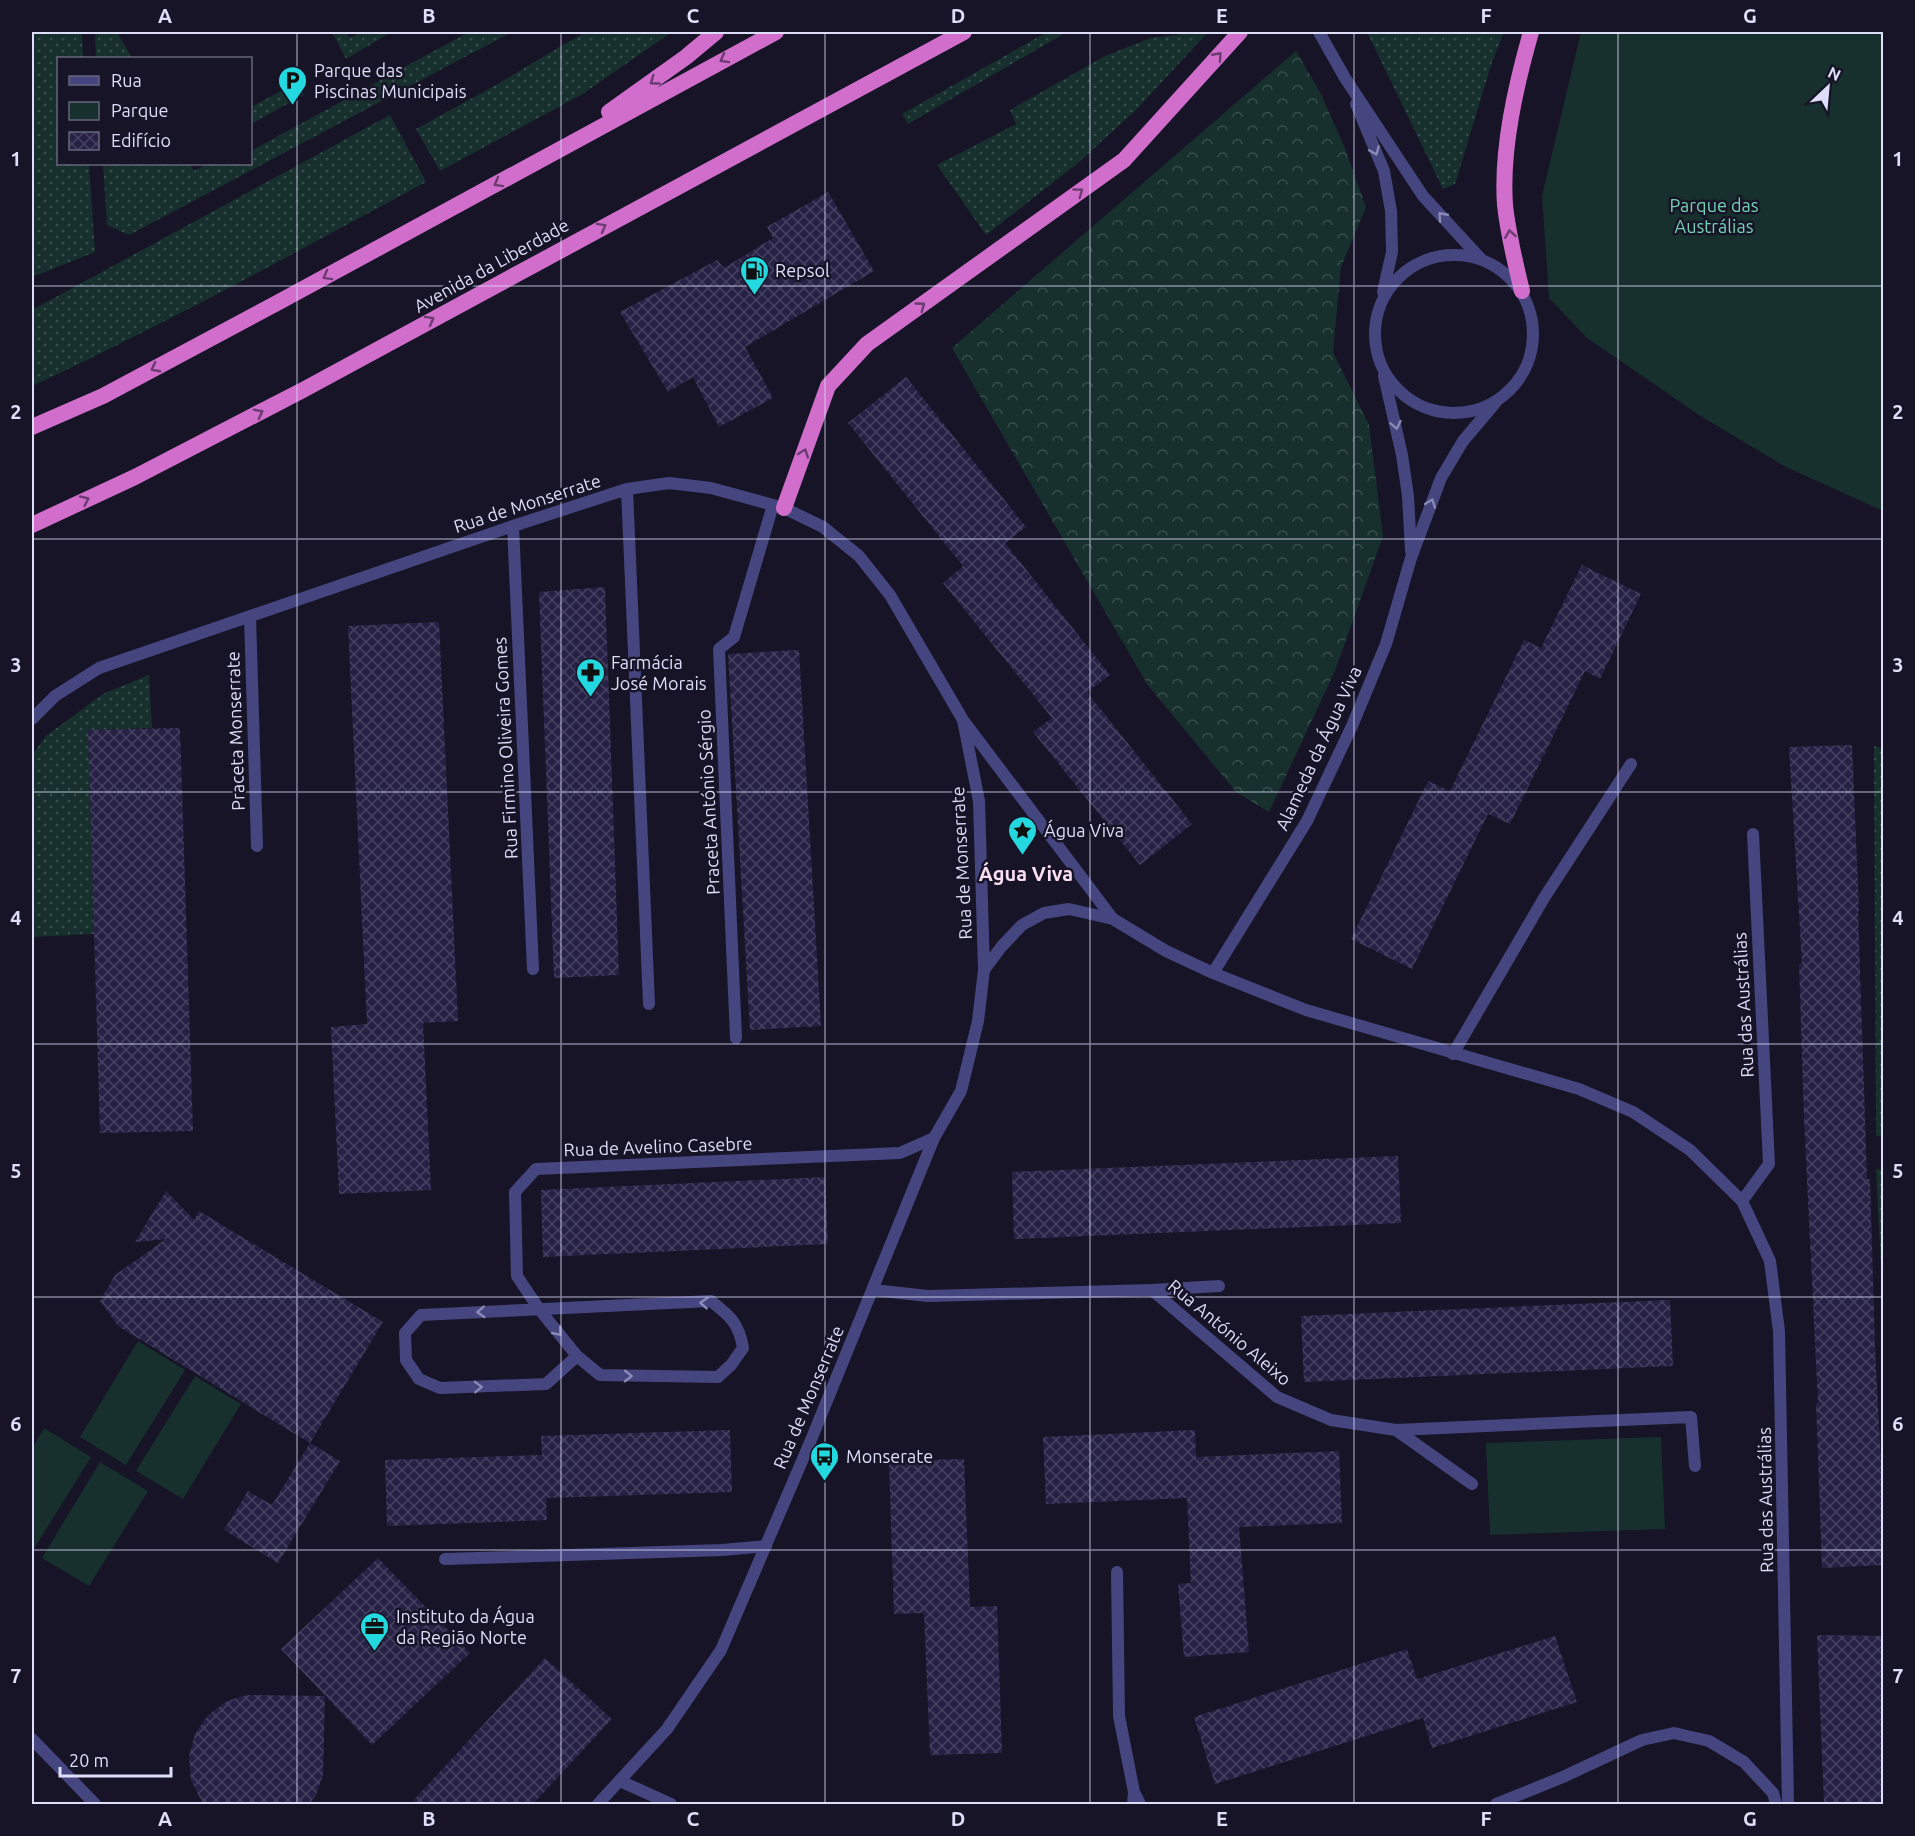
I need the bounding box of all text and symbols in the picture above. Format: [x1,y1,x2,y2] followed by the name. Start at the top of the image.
[158,4,172,27] text: A
[422,4,436,27] text: B
[687,4,700,27] text: C
[951,4,965,27] text: D
[1216,4,1228,27] text: E
[1480,4,1492,27] text: F
[1743,4,1757,27] text: G
[720,52,731,64] one-way arrow
[1211,52,1222,63] one-way arrow
[57,57,252,165] legend
[1798,57,1858,117] north arrow
[314,60,467,101] place label: Parque das Piscinas Municipais
[1825,63,1844,84] text: N
[277,64,309,106] parking icon: Parque das Piscinas Municipais
[111,70,142,90] text: Rua
[649,73,660,84] one-way arrow
[111,100,168,120] text: Parque
[111,130,171,150] text: Edifício
[1368,145,1380,156] one-way arrow
[10,147,22,170] text: 1
[1892,147,1904,170] text: 1
[494,176,504,187] one-way arrow
[1073,188,1084,199] one-way arrow
[1669,195,1759,236] park label: Parque das Austrálias
[1438,212,1449,223] one-way arrow
[410,214,572,316] street label: Avenida da Liberdade
[596,223,606,234] one-way arrow
[1504,229,1516,239] one-way arrow
[738,254,770,296] fuel station icon: Repsol
[775,260,830,280] place label: Repsol
[322,269,333,280] one-way arrow
[914,302,925,313] one-way arrow
[424,316,435,327] one-way arrow
[150,361,161,372] one-way arrow
[10,400,22,423] text: 2
[1892,400,1904,423] text: 2
[252,408,263,420] one-way arrow
[1389,419,1402,429] one-way arrow
[796,448,809,459] one-way arrow
[451,470,603,536] street label: Rua de Monserrate
[78,496,89,508] one-way arrow
[1424,498,1437,509] one-way arrow
[489,636,521,860] street label: Rua Firmino Oliveira Gomes
[222,651,248,811] street label: Praceta Monserrate
[611,652,707,693] place label: Farmácia José Morais
[10,653,22,676] text: 3
[1892,653,1904,676] text: 3
[574,656,606,698] pharmacy icon: Farmácia José Morais
[1270,662,1365,833] street label: Alameda da Água Viva
[693,709,723,895] street label: Praceta António Sérgio
[947,786,975,940] street label: Rua de Monserrate
[1007,814,1039,856] place icon: Água Viva
[1044,819,1124,840] place label: Água Viva
[979,861,1073,885] district label: Água Viva
[10,906,22,929] text: 4
[1892,906,1904,929] text: 4
[1729,932,1757,1078] street label: Rua das Austrálias
[563,1133,753,1159] street label: Rua de Avelino Casebre
[10,1159,22,1182] text: 5
[1892,1159,1904,1182] text: 5
[1165,1275,1295,1389] street label: Rua António Aleixo
[699,1296,708,1309] one-way arrow
[476,1305,485,1318] one-way arrow
[769,1322,847,1472] street label: Rua de Monserrate
[551,1325,562,1336] one-way arrow
[624,1370,633,1382] one-way arrow
[474,1380,483,1393] one-way arrow
[10,1412,22,1435] text: 6
[1892,1412,1904,1435] text: 6
[1754,1427,1776,1573] street label: Rua das Austrálias
[809,1440,841,1482] bus stop icon: Monserate
[846,1446,933,1466] place label: Monserate
[396,1605,535,1647] place label: Instituto da Água da Região Norte
[359,1610,391,1652] office icon: Instituto da Água da Região Norte
[10,1664,22,1687] text: 7
[1892,1664,1904,1687] text: 7
[60,1740,171,1778] scale bar
[69,1750,109,1770] text: 20 m
[158,1807,172,1830] text: A
[422,1807,436,1830] text: B
[687,1807,700,1830] text: C
[951,1807,965,1830] text: D
[1216,1807,1228,1830] text: E
[1480,1807,1492,1830] text: F
[1743,1807,1757,1830] text: G

